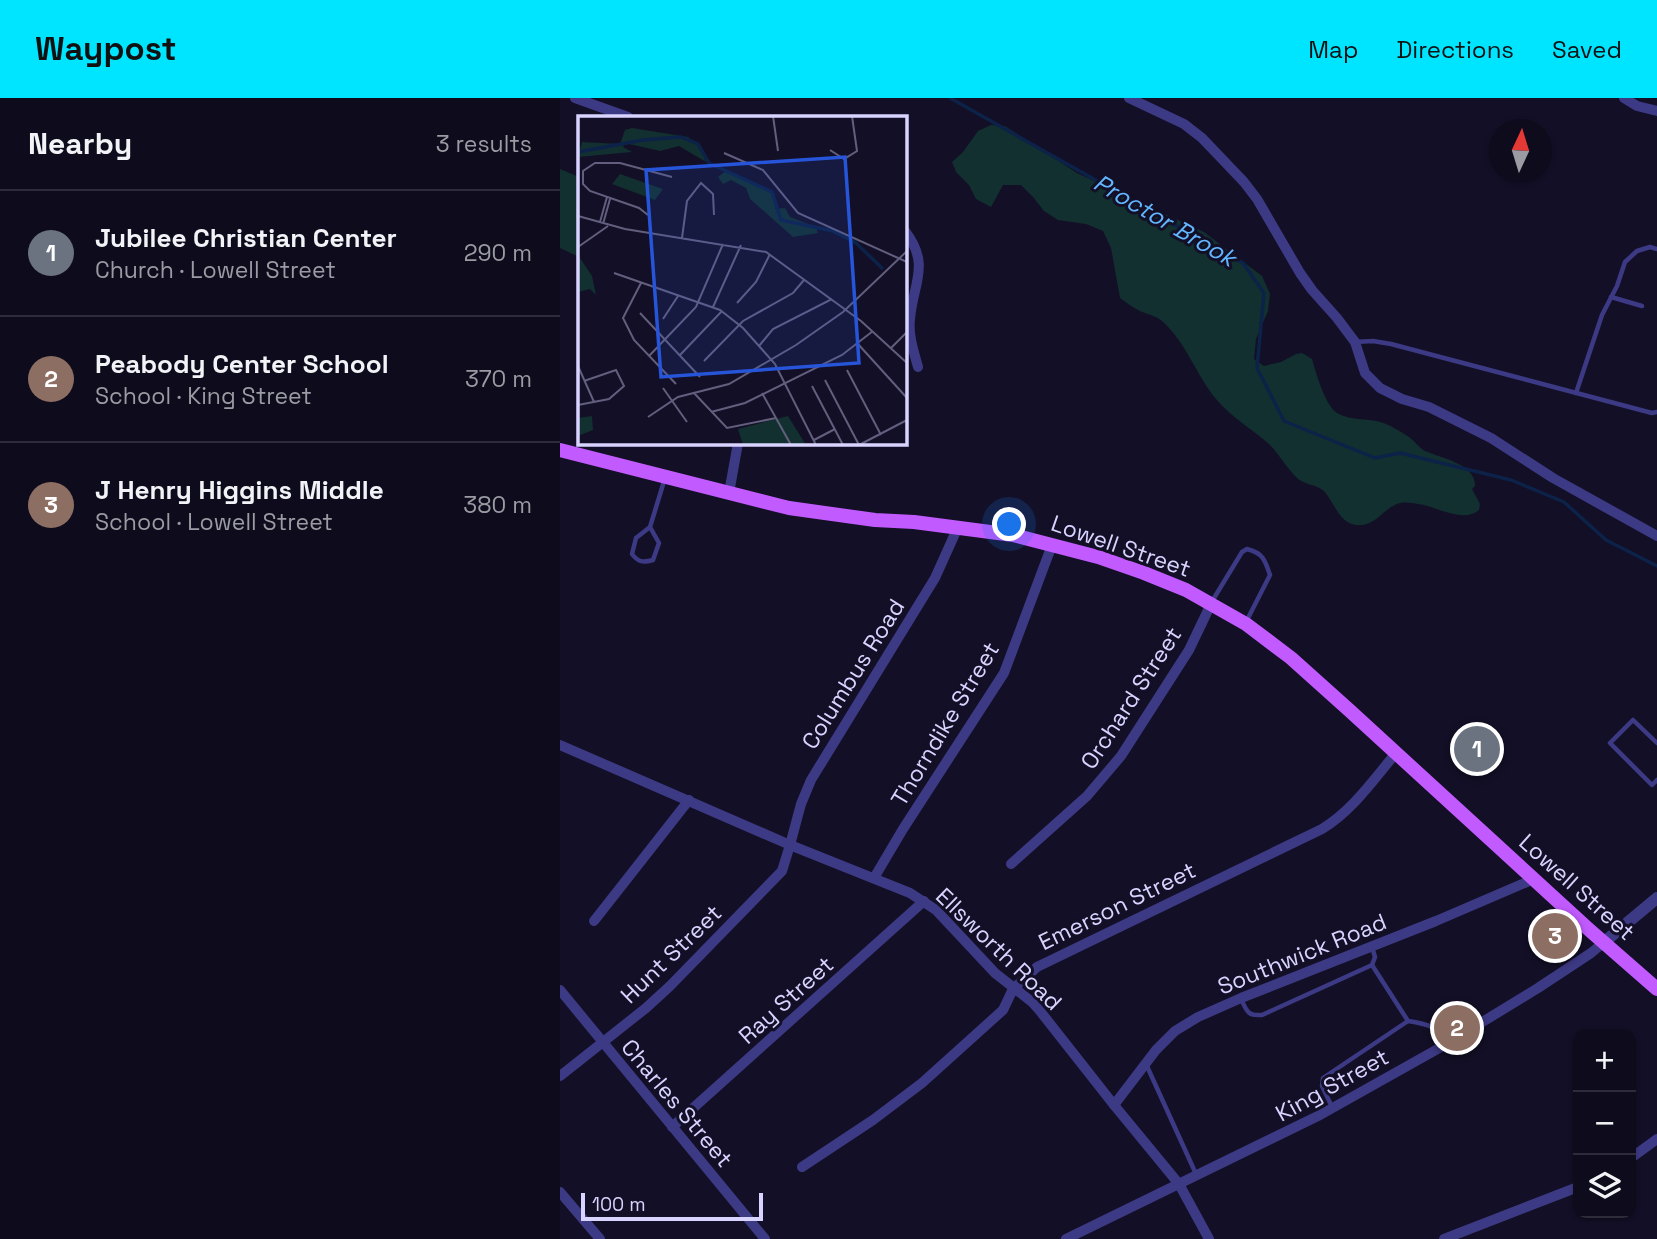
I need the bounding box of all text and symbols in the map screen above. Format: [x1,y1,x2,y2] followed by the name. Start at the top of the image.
[35,28,177,70] text: Waypost
[1308,34,1358,65] text: Map
[1396,34,1514,65] text: Directions
[1552,34,1622,65] text: Saved
[578,116,906,444] inset map
[1489,119,1552,182] north arrow
[28,124,132,163] text: Nearby
[436,129,532,159] text: 3 results
[1088,167,1244,275] water label: Proctor Brook
[95,221,397,255] text: Jubilee Christian Center
[46,238,56,268] text: 1
[464,238,532,268] text: 290 m
[95,255,336,285] text: Church · Lowell Street
[95,347,389,381] text: Peabody Center School
[44,364,58,394] text: 2
[465,364,532,394] text: 370 m
[95,381,312,411] text: School · King Street
[95,473,384,507] text: J Henry Higgins Middle
[44,490,58,520] text: 3
[463,490,532,520] text: 380 m
[95,507,333,537] text: School · Lowell Street
[992,507,1026,541] your location
[1047,508,1195,584] street label: Lowell Street
[795,593,911,755] street label: Columbus Road
[1074,621,1188,775] street label: Orchard Street
[884,636,1006,812] street label: Thorndike Street
[1454,723,1500,775] pin: 1
[1513,827,1641,947] street label: Lowell Street
[1033,855,1201,957] street label: Emerson Street
[929,881,1069,1017] street label: Ellsworth Road
[614,898,728,1010] street label: Hunt Street
[1213,906,1391,1002] street label: Southwick Road
[1532,910,1578,962] pin: 3
[732,949,840,1051] street label: Ray Street
[1434,1002,1480,1054] pin: 2
[1573,1029,1636,1218] map controls
[1573,1029,1636,1092] button: +
[615,1033,739,1173] street label: Charles Street
[1270,1042,1394,1128] street label: King Street
[1573,1092,1636,1155] button: −
[1573,1155,1636,1218] button: layers
[581,1190,763,1222] scale bar
[592,1192,646,1217] text: 100 m

